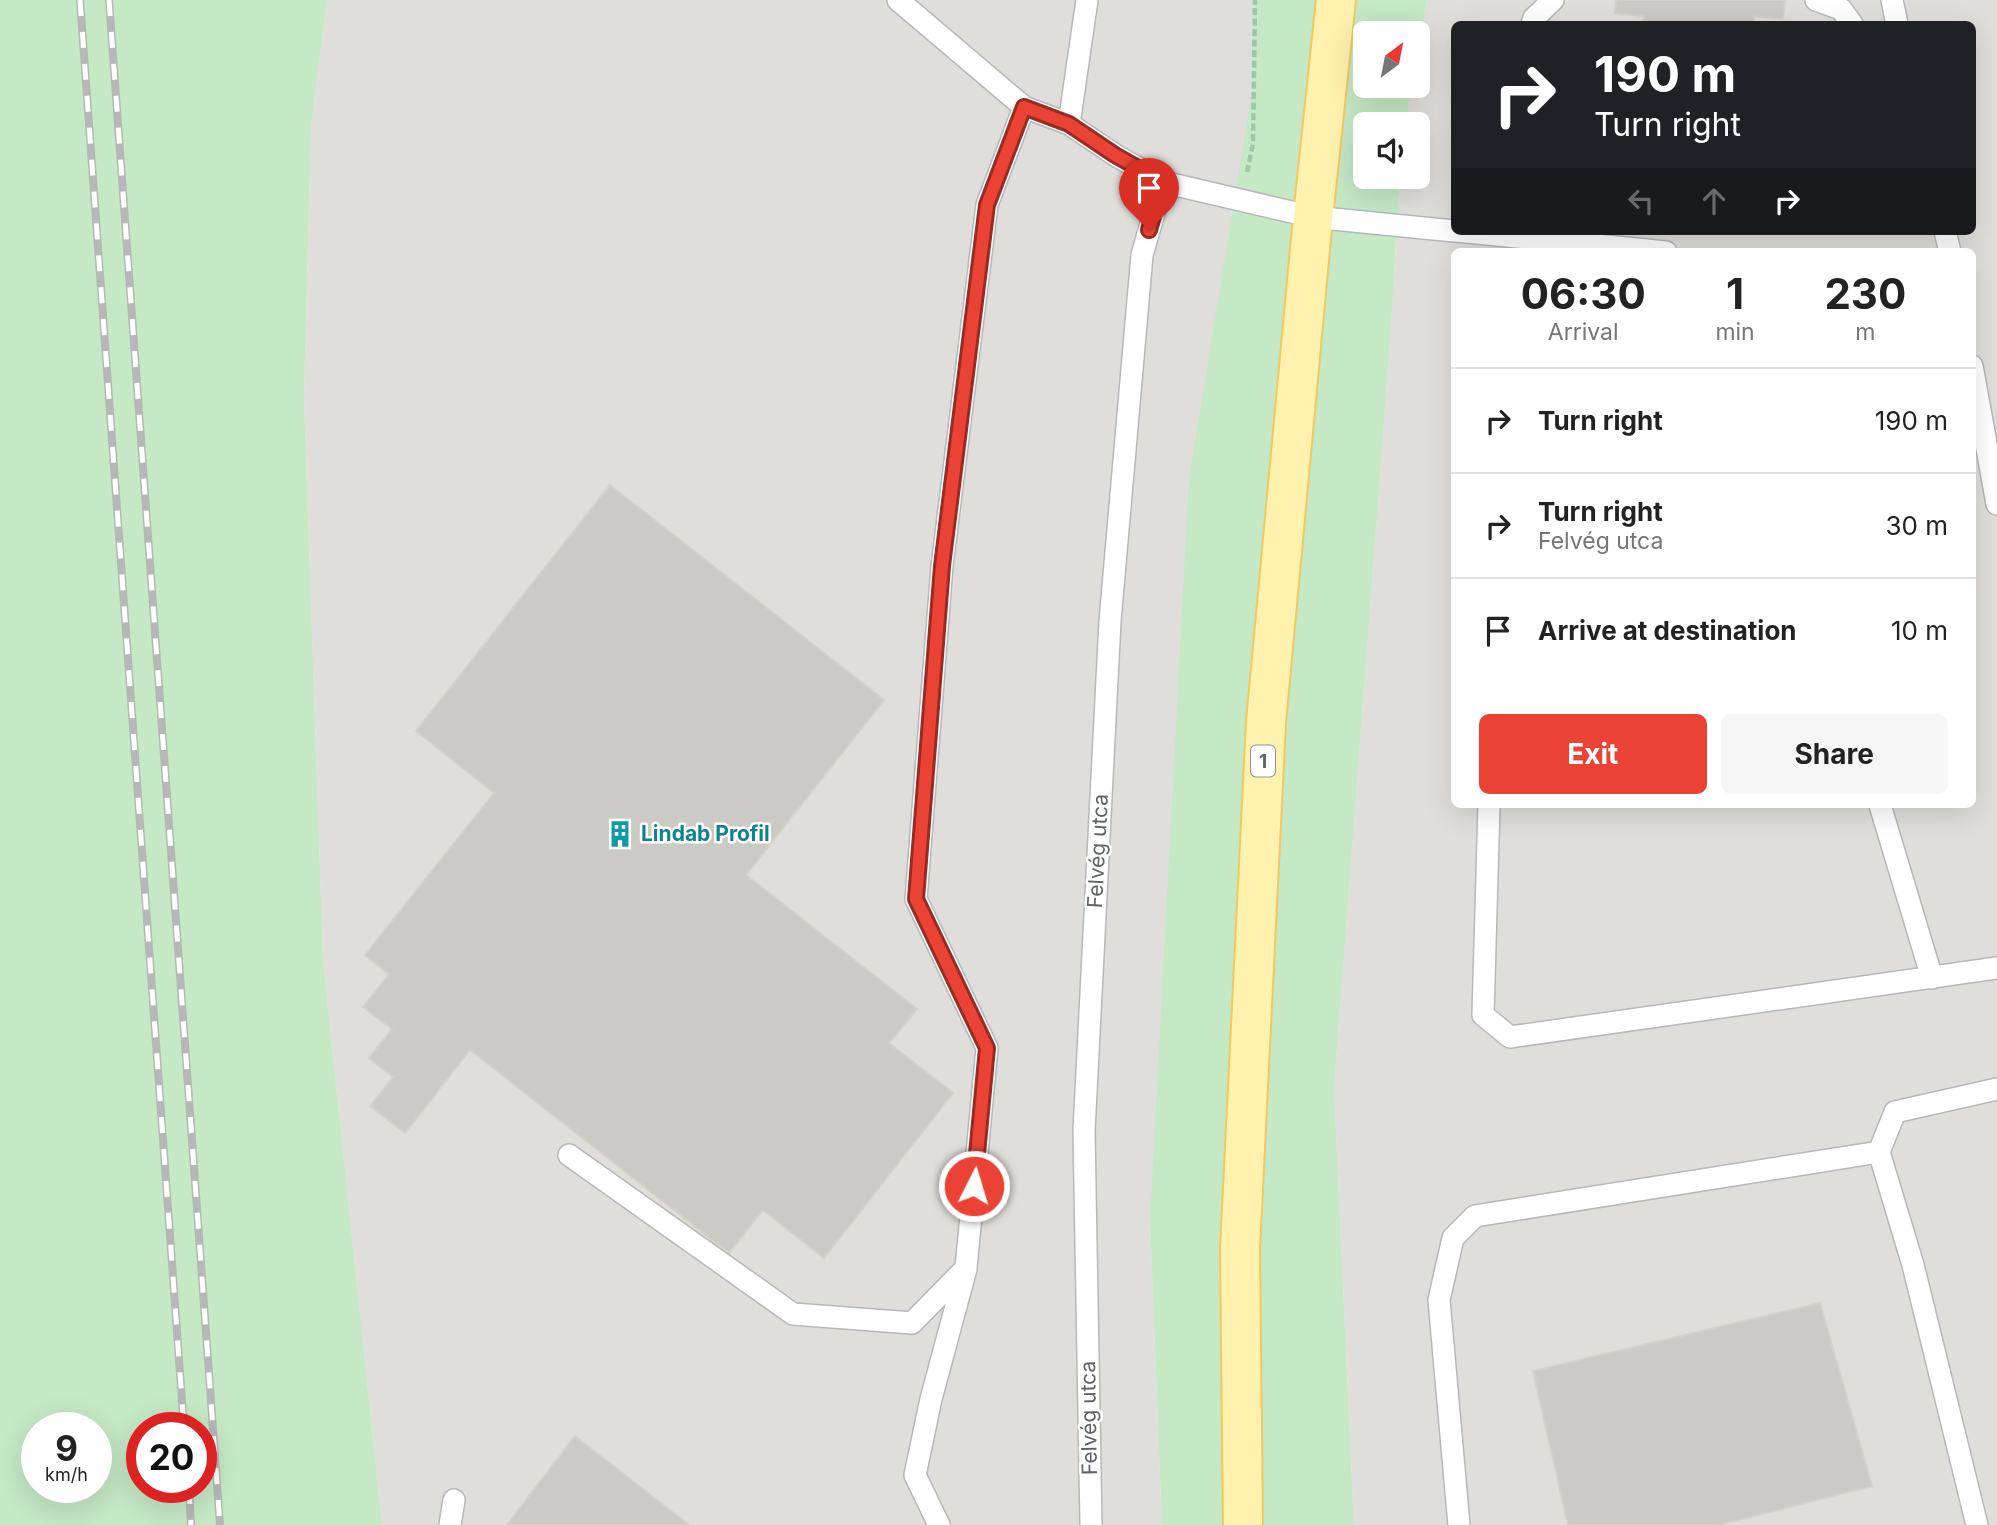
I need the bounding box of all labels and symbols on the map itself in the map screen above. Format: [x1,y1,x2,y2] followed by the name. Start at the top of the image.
[1353,21,1430,98] north arrow
[1119,158,1179,230] pin
[1251,746,1275,776] road number: 1
[1082,793,1113,909] street label: Felvég utca
[605,819,635,849] building icon: Lindab Profil
[641,821,770,846] place label: Lindab Profil
[937,1149,1011,1223] position arrow
[1075,1361,1102,1475] street label: Felvég utca
[126,1412,217,1503] speed limit sign: 20

